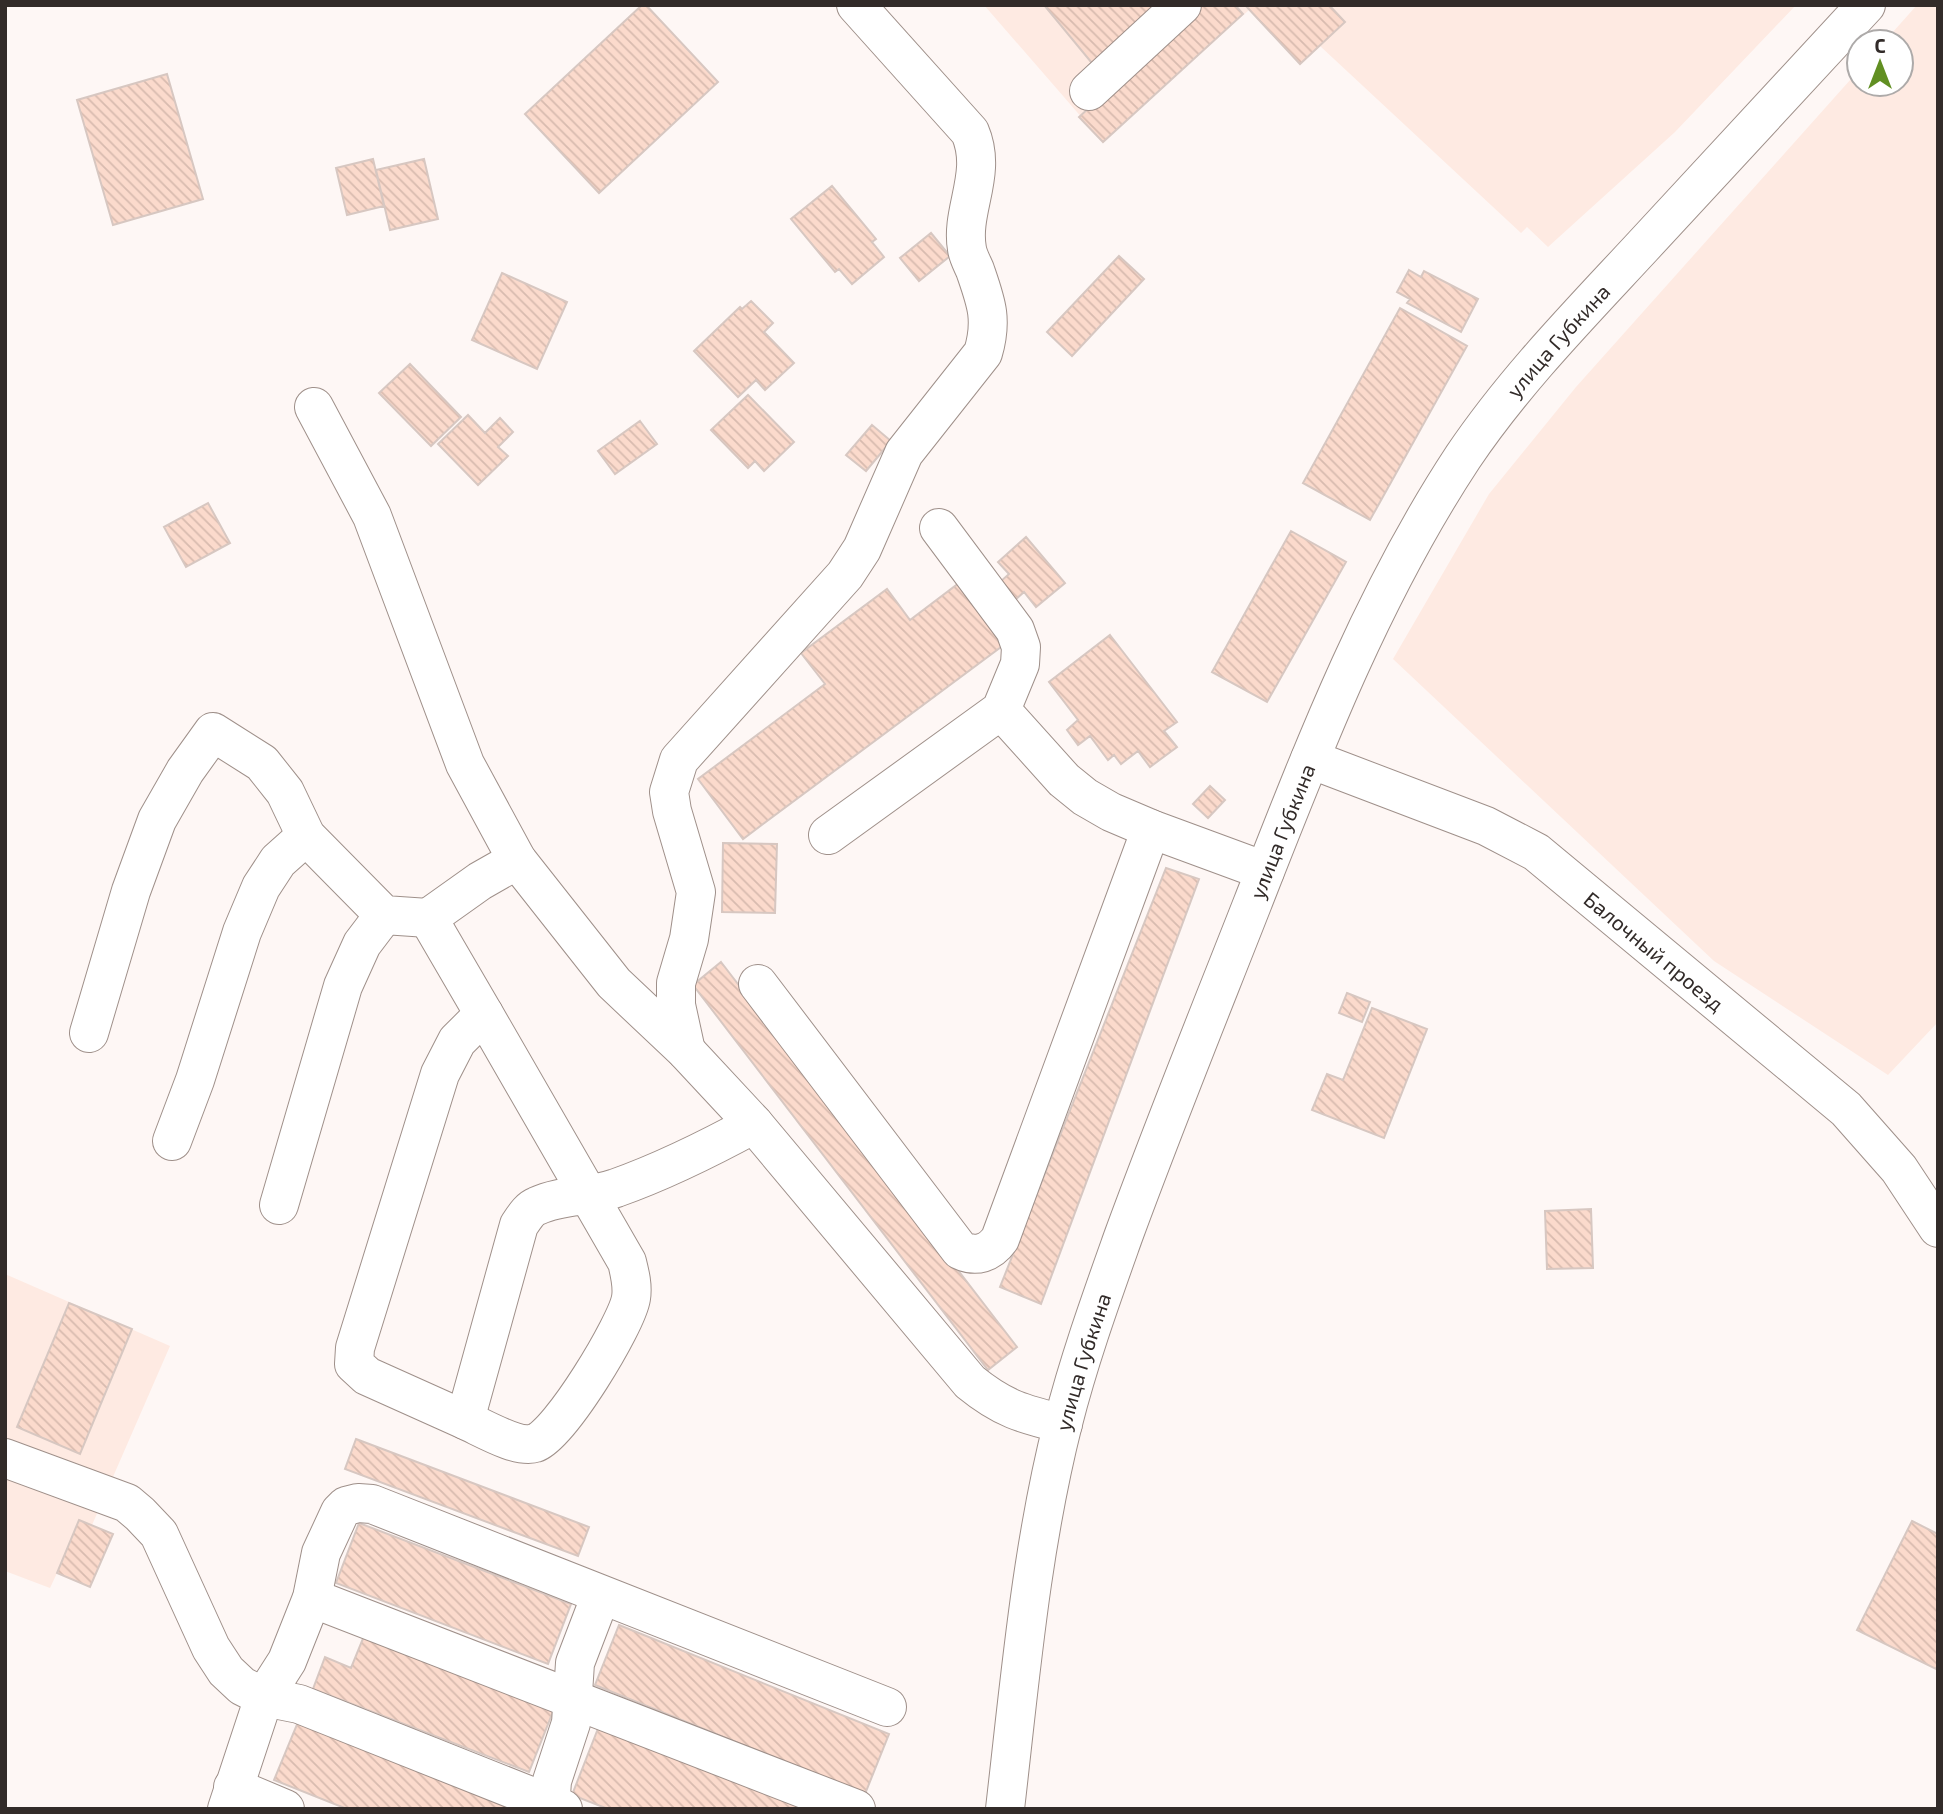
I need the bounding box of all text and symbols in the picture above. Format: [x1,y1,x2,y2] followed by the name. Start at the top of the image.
[1845,28,1915,98] north arrow
[1874,34,1886,57] text: С
[1500,278,1614,402] street label: улица Губкина
[1243,760,1319,902] street label: улица Губкина
[1580,885,1730,1016] street label: Балочный проезд
[1049,1289,1115,1433] street label: улица Губкина

